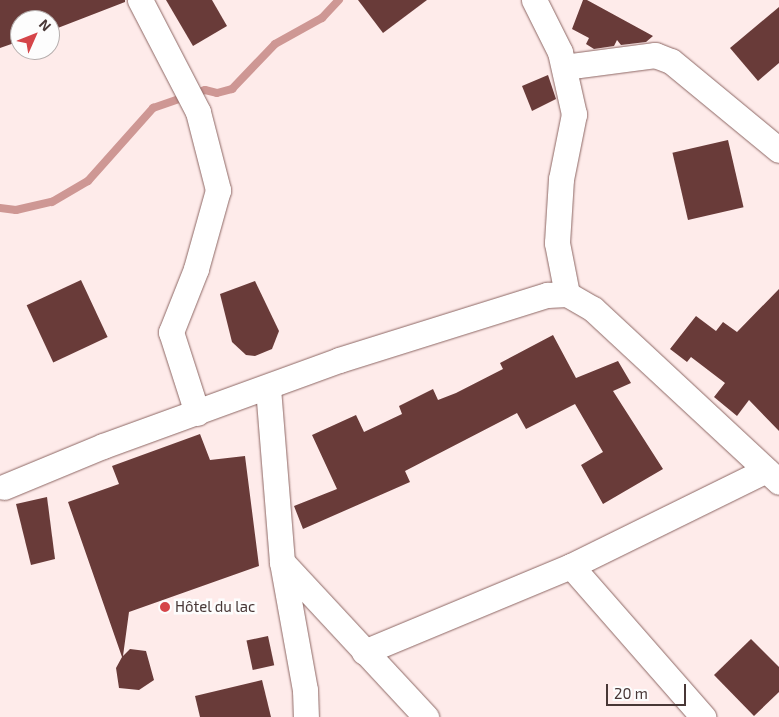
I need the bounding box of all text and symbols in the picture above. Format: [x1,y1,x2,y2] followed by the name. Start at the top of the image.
[10,10,60,60] north arrow
[36,15,55,34] text: N
[175,598,256,616] place label: Hôtel du lac
[159,601,171,613] marker: Hôtel du lac
[609,674,689,706] scale bar
[614,684,648,702] text: 20 m

